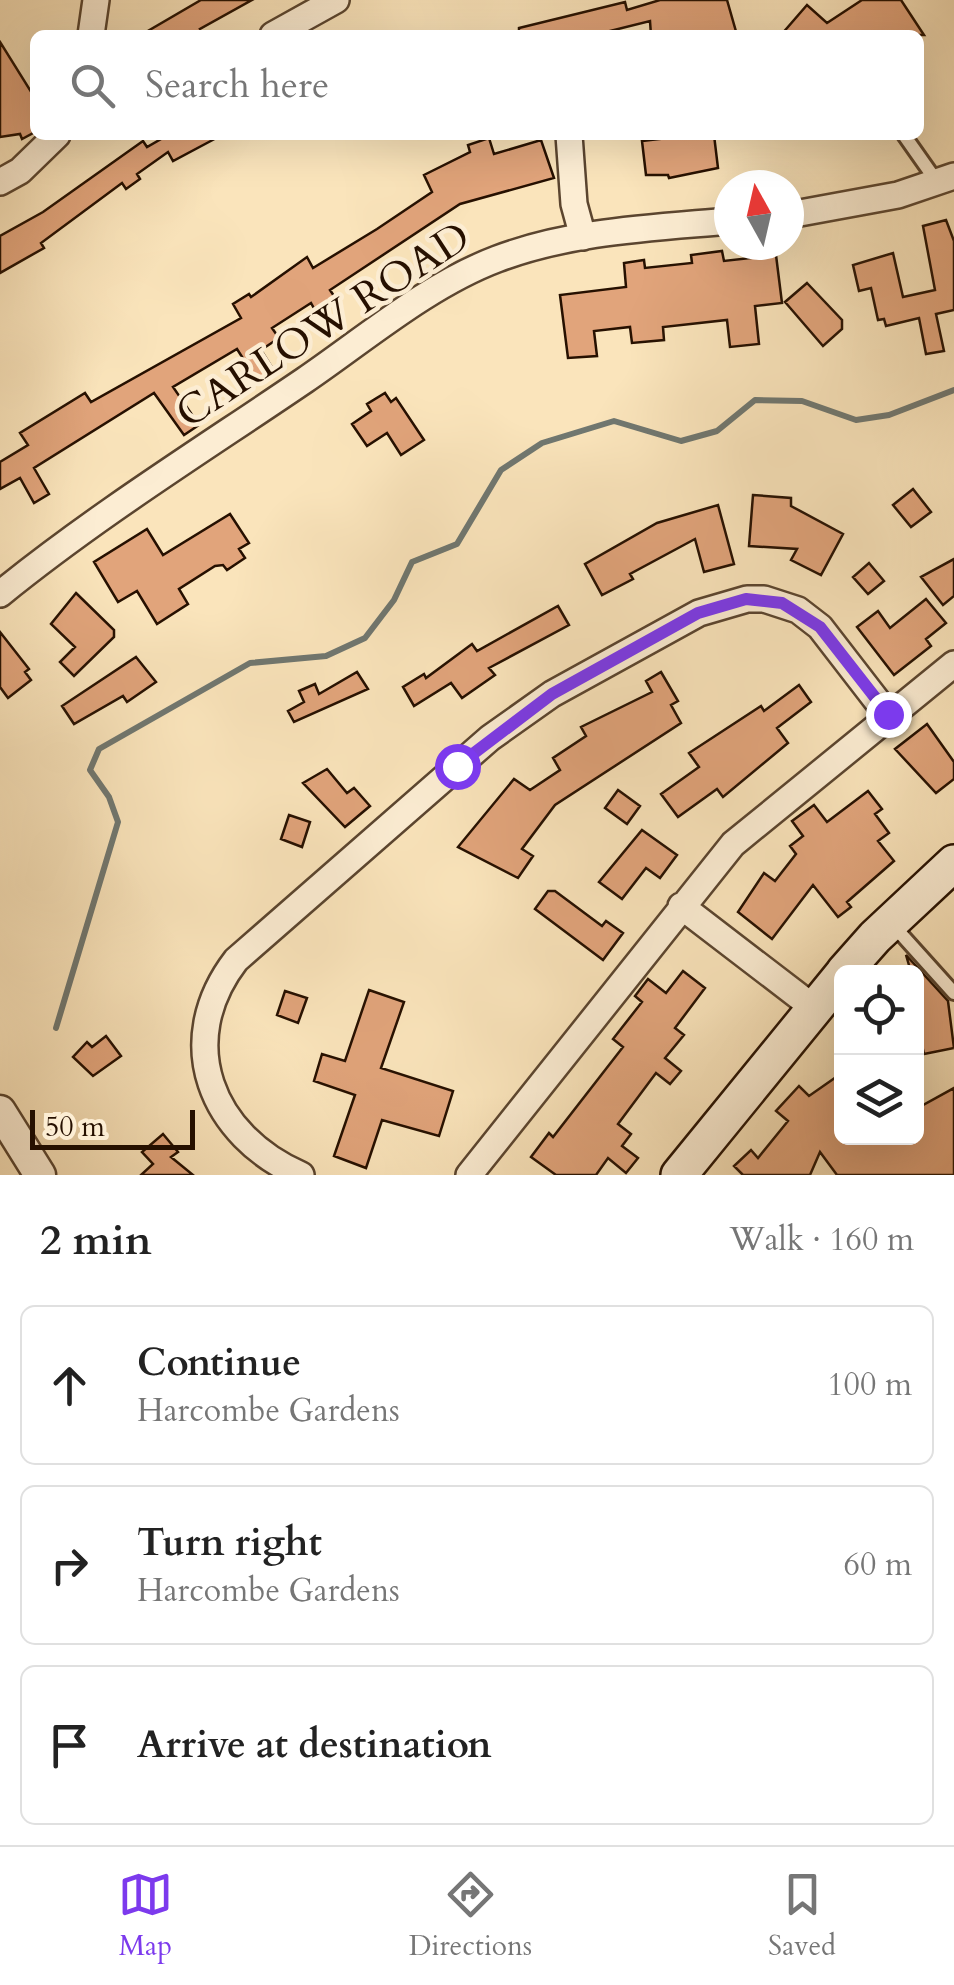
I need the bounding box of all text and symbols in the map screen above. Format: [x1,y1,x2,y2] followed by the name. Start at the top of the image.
[30,30,924,140] search box
[65,58,120,113] icon: search
[145,59,329,111] text: Search here
[714,170,804,260] north arrow
[165,209,481,441] street label: CARLOW ROAD
[866,692,912,738] route end
[435,744,481,790] route start
[834,965,924,1145] map controls
[834,965,924,1055] button: locate
[834,1055,924,1145] button: layers
[30,1105,195,1150] scale bar
[45,1108,105,1146] text: 50 m
[40,1212,152,1269] text: 2 min
[729,1218,914,1262] text: Walk · 160 m
[137,1337,301,1389] text: Continue
[42,1358,97,1413] icon: ahead
[827,1363,912,1407] text: 100 m
[137,1389,400,1433] text: Harcombe Gardens
[137,1517,322,1569] text: Turn right
[42,1538,97,1593] icon: right
[844,1543,912,1587] text: 60 m
[137,1569,400,1613] text: Harcombe Gardens
[42,1718,97,1773] icon: arrive
[137,1719,492,1771] text: Arrive at destination
[118,1867,173,1965] tab: Map
[409,1867,532,1965] tab: Directions
[768,1867,836,1965] tab: Saved

